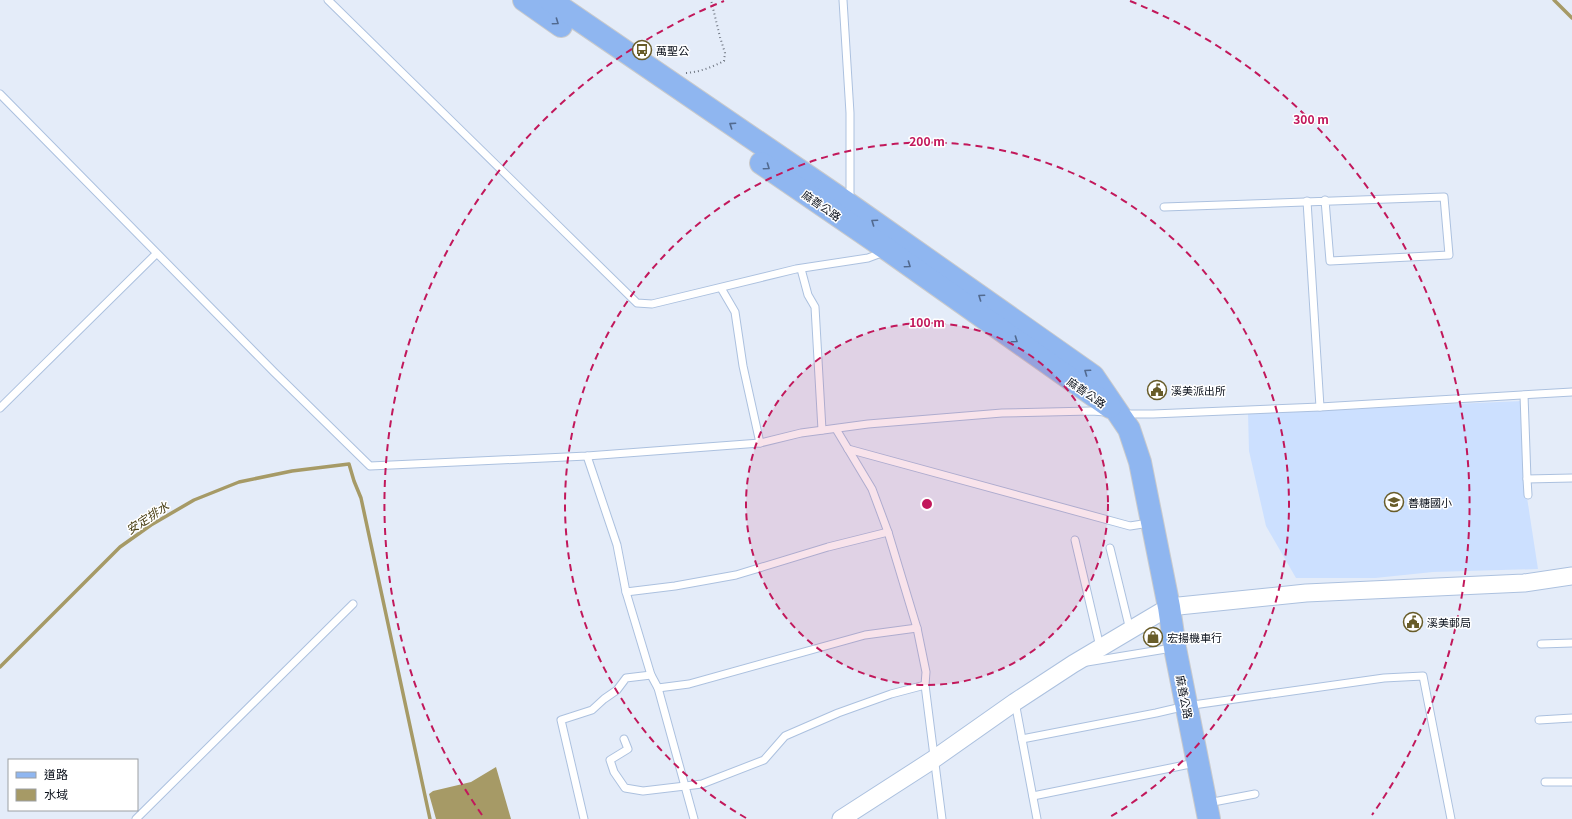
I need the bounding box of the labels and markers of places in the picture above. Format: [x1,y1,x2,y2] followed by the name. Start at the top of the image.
[631,39,653,61] bus stop icon: 萬聖公
[656,42,689,58] place label: 萬聖公
[1146,379,1168,401] public building icon: 溪美派出所
[1171,382,1226,398] place label: 溪美派出所
[1383,491,1405,513] school or university icon: 善糖國小
[1408,494,1452,510] place label: 善糖國小
[920,497,934,511] centre of rings
[1402,611,1424,633] public building icon: 溪美郵局
[1427,614,1471,630] place label: 溪美郵局
[1142,626,1164,648] shop icon: 宏揚機車行
[1167,629,1222,645] place label: 宏揚機車行

